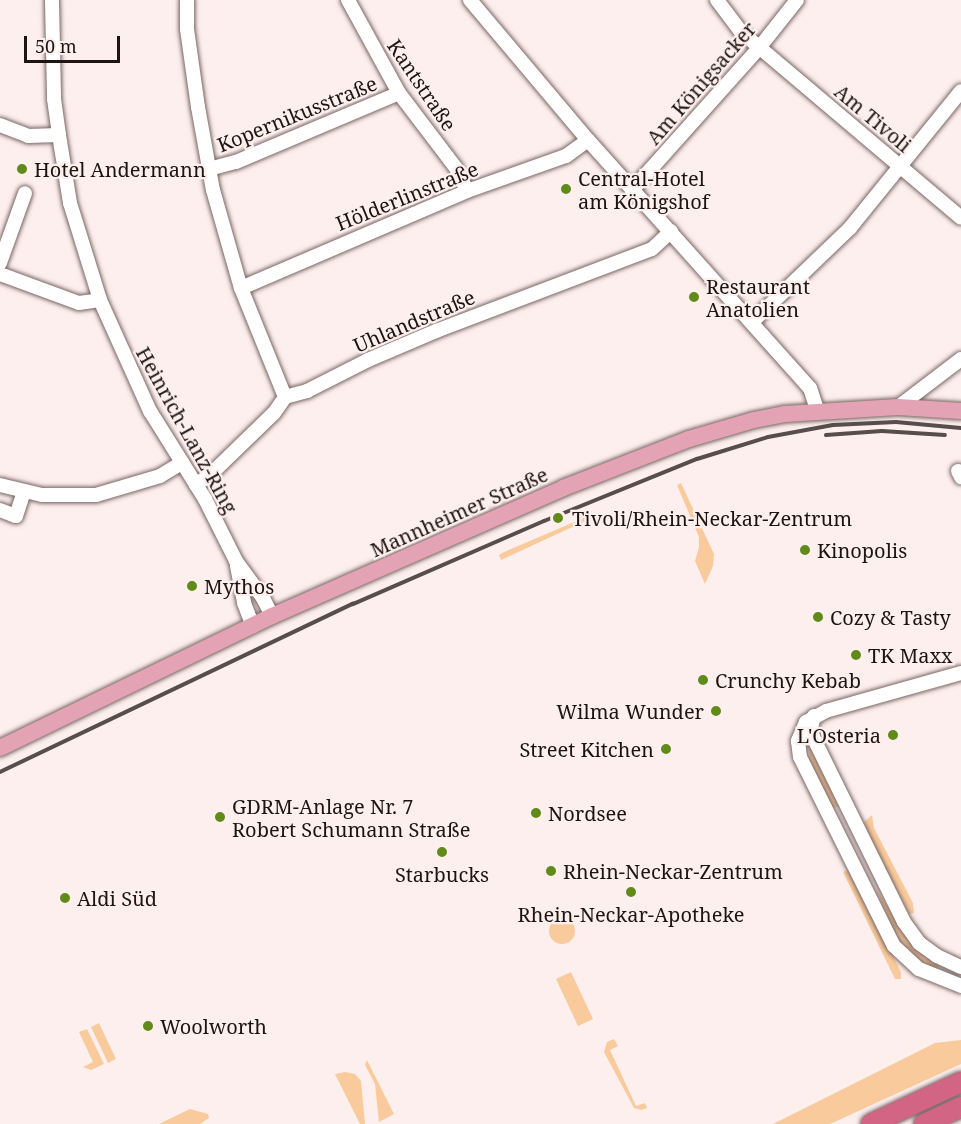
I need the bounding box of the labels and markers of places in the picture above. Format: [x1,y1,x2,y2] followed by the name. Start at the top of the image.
[34,157,206,181] place label: Hotel Andermann
[15,162,29,176] marker: Hotel Andermann
[578,166,709,213] place label: Central-Hotel am Königshof
[559,182,573,196] marker: Central-Hotel am Königshof
[706,274,810,321] place label: Restaurant Anatolien
[687,290,701,304] marker: Restaurant Anatolien
[572,506,852,530] place label: Tivoli/Rhein-Neckar-Zentrum
[549,509,567,527] marker: Tivoli/Rhein-Neckar-Zentrum
[817,538,907,562] place label: Kinopolis
[798,543,812,557] marker: Kinopolis
[204,574,274,598] place label: Mythos
[185,579,199,593] marker: Mythos
[830,605,951,629] place label: Cozy & Tasty
[811,610,825,624] marker: Cozy & Tasty
[868,643,953,667] place label: TK Maxx
[849,648,863,662] marker: TK Maxx
[715,668,861,692] place label: Crunchy Kebab
[696,673,710,687] marker: Crunchy Kebab
[556,699,704,723] place label: Wilma Wunder
[709,704,723,718] marker: Wilma Wunder
[797,723,881,747] place label: L'Osteria
[886,728,900,742] marker: L'Osteria
[519,737,654,761] place label: Street Kitchen
[659,742,673,756] marker: Street Kitchen
[232,794,470,841] place label: GDRM-Anlage Nr. 7 Robert Schumann Straße
[548,801,627,825] place label: Nordsee
[529,806,543,820] marker: Nordsee
[213,810,227,824] marker: GDRM-Anlage Nr. 7 Robert Schumann Straße
[435,845,449,859] marker: Starbucks
[563,859,783,883] place label: Rhein-Neckar-Zentrum
[395,862,489,886] place label: Starbucks
[544,864,558,878] marker: Rhein-Neckar-Zentrum
[624,885,638,899] marker: Rhein-Neckar-Apotheke
[77,886,157,910] place label: Aldi Süd
[58,891,72,905] marker: Aldi Süd
[518,902,744,926] place label: Rhein-Neckar-Apotheke
[160,1014,267,1038] place label: Woolworth
[141,1019,155,1033] marker: Woolworth

